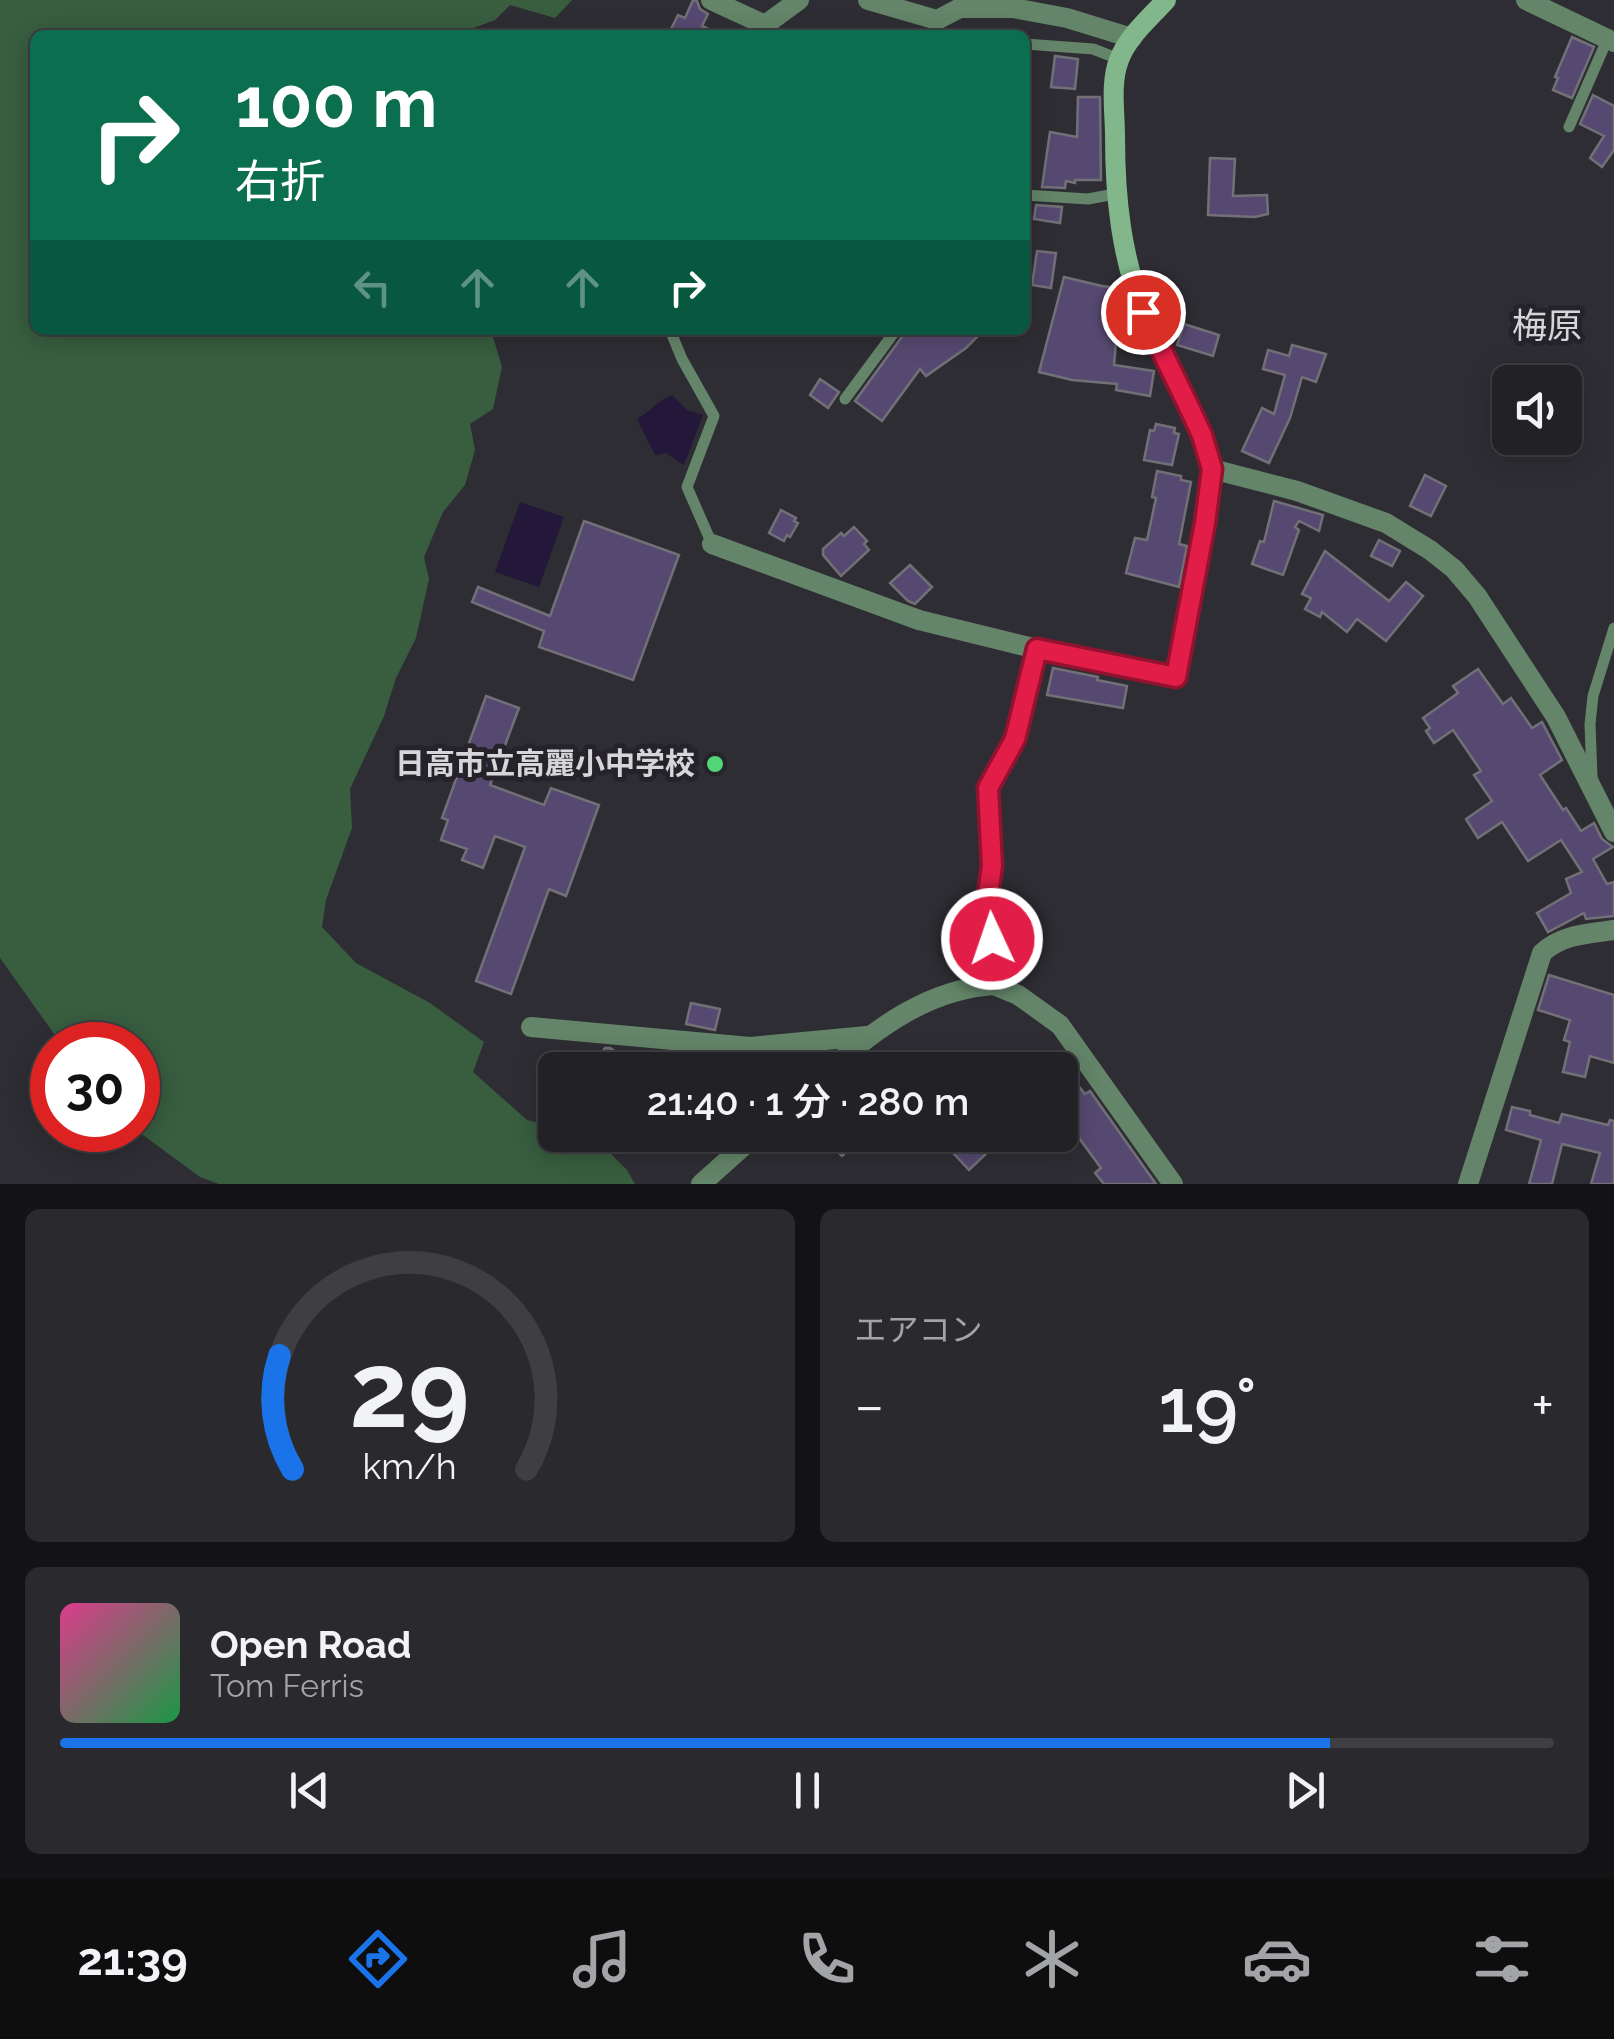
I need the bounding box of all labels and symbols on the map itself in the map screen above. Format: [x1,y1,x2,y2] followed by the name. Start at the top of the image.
[1101,270,1186,355] pin
[1512,305,1582,346] district label: 梅原
[395,746,695,781] place label: 日高市立高麗小中学校
[704,753,726,775] marker: 日高市立高麗小中学校
[940,887,1044,991] position arrow
[30,1022,160,1152] speed limit sign: 30

